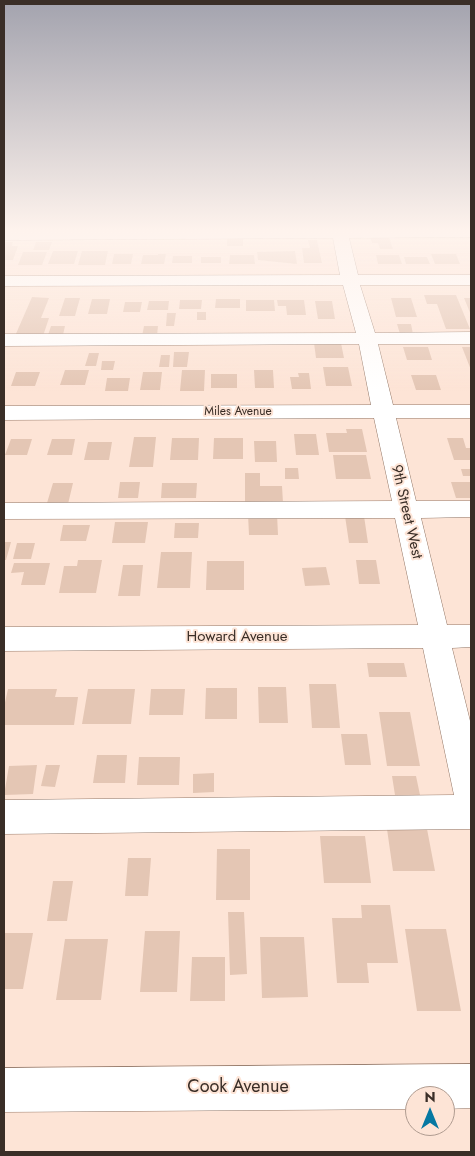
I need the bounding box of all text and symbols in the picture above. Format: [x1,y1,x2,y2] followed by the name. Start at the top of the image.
[204,405,272,419] street label: Miles Avenue
[386,463,426,561] street label: 9th Street West
[186,628,288,646] street label: Howard Avenue
[187,1077,289,1099] street label: Cook Avenue
[405,1086,455,1136] north arrow
[424,1087,436,1107] text: N

